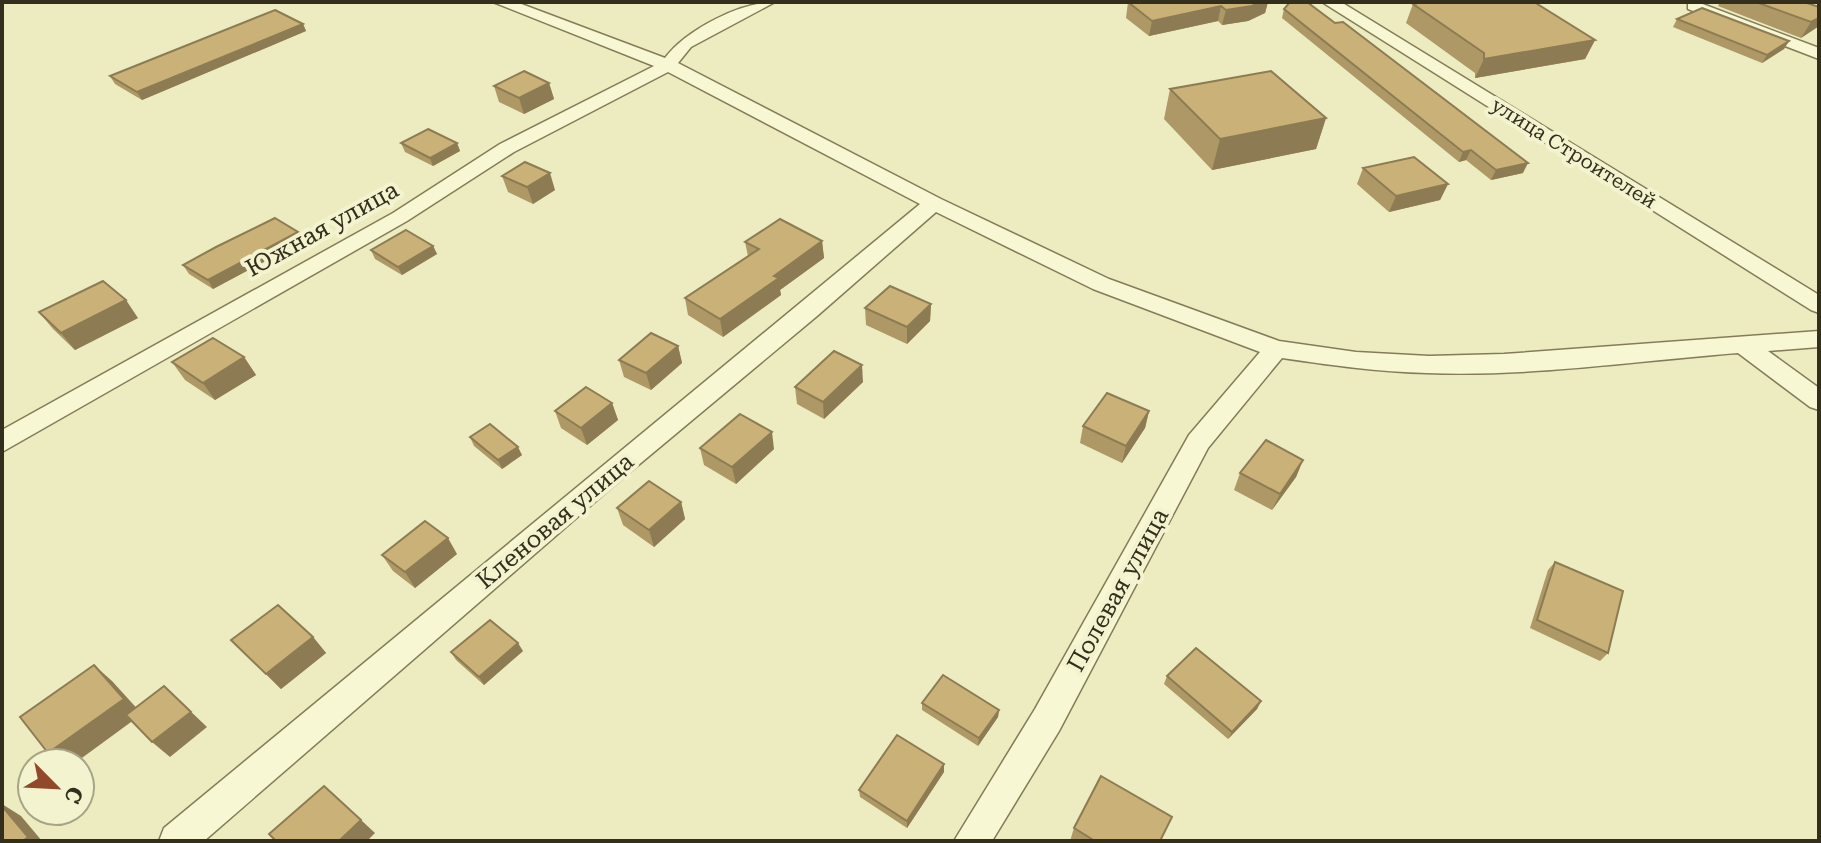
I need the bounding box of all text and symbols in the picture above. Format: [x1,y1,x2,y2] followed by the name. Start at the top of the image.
[1487,93,1661,213] street label: улица Строителей
[241,176,403,282] street label: Южная улица
[471,447,639,595] street label: Кленовая улица
[1062,504,1174,676] street label: Полевая улица
[16,747,96,827] north arrow
[59,783,88,807] text: С

